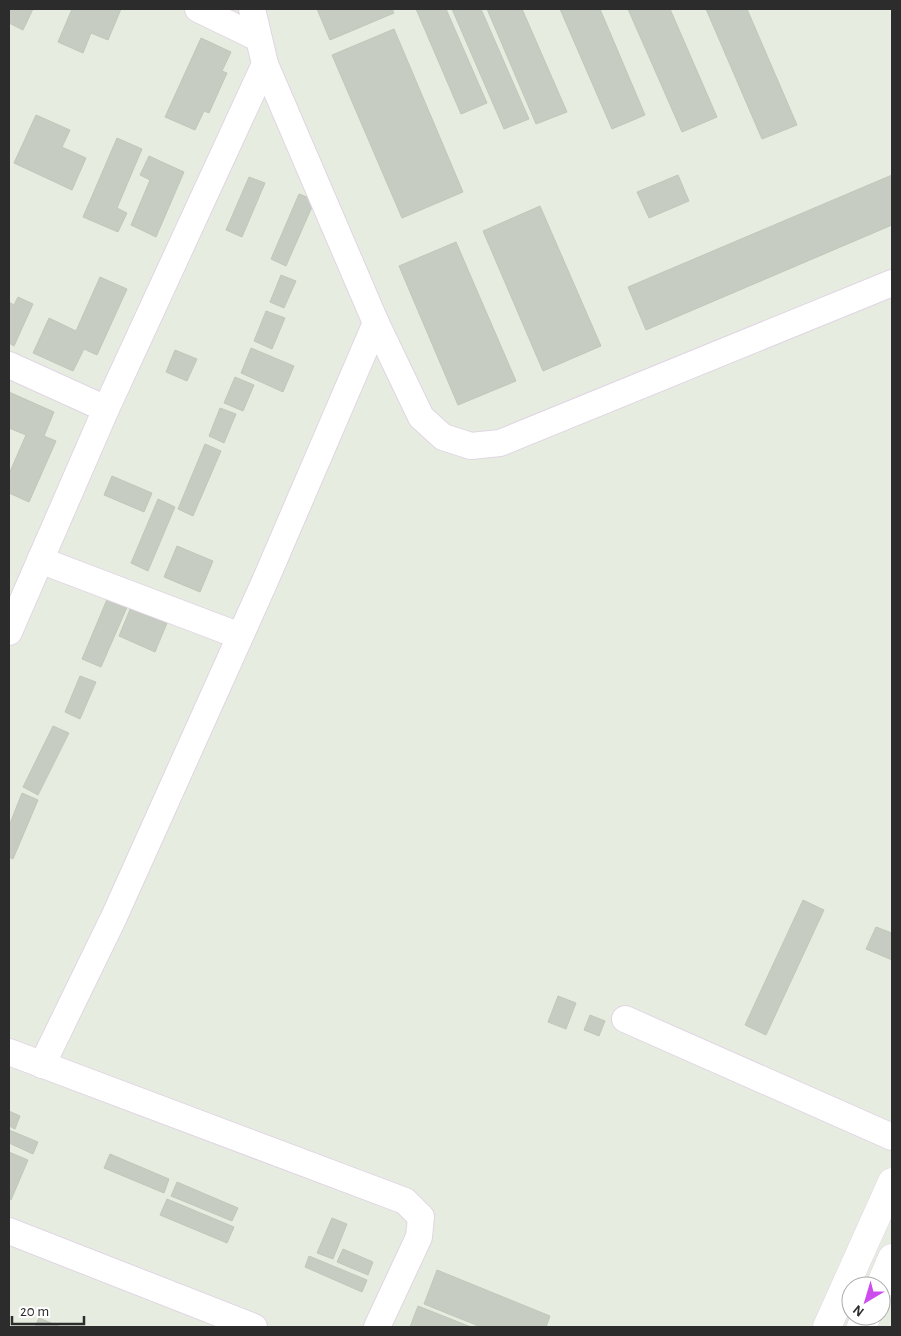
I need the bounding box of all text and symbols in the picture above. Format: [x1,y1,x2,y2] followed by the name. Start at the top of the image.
[841,1276,891,1326] north arrow
[12,1294,85,1326] scale bar
[850,1302,867,1319] text: N
[20,1304,49,1319] text: 20 m

